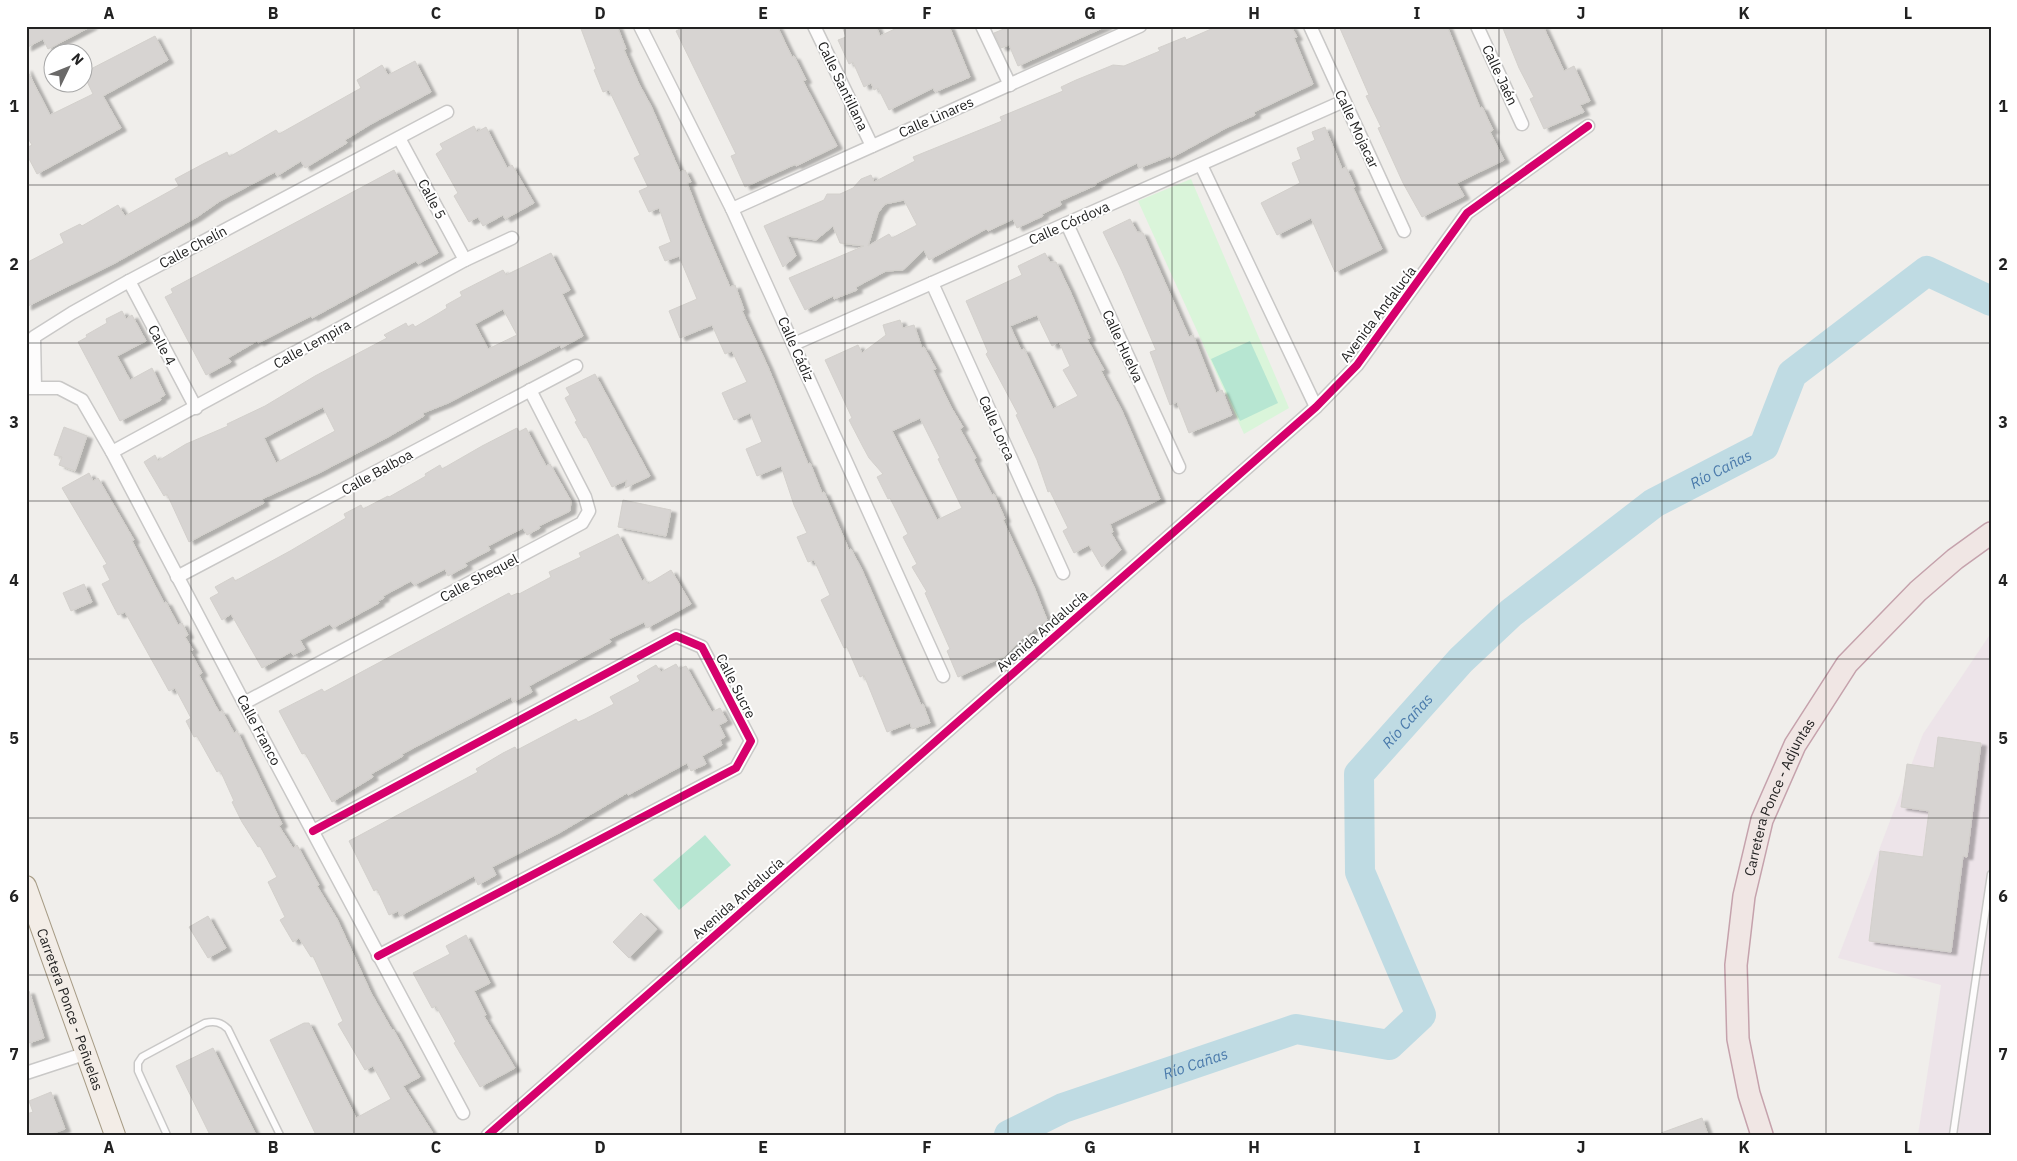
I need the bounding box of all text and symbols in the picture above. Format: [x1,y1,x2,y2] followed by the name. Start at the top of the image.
[104,3,115,23] text: A
[268,3,279,23] text: B
[431,3,441,23] text: C
[594,3,606,23] text: D
[758,3,768,23] text: E
[922,3,932,23] text: F
[1084,3,1096,23] text: G
[1248,3,1260,23] text: H
[1414,3,1421,23] text: I
[1577,3,1585,23] text: J
[1738,3,1750,23] text: K
[1904,3,1912,23] text: L
[814,38,873,134] street label: Calle Santillana
[42,42,92,92] north arrow
[1478,42,1522,108] street label: Calle Jaén
[67,49,88,69] text: N
[1331,87,1383,171] street label: Calle Mojacar
[896,92,976,142] street label: Calle Linares
[9,96,19,116] text: 1
[1998,96,2008,116] text: 1
[414,176,450,222] street label: Calle 5
[1026,197,1113,249] street label: Calle Córdova
[156,222,230,272] street label: Calle Chelín
[9,254,19,274] text: 2
[1998,254,2008,274] text: 2
[1336,262,1420,366] street label: Avenida Andalucía
[1098,307,1148,386] street label: Calle Huelva
[774,314,818,385] street label: Calle Cádiz
[270,315,354,373] street label: Calle Lempira
[144,322,180,368] street label: Calle 4
[975,393,1019,464] street label: Calle Lorca
[9,412,19,432] text: 3
[1998,412,2008,432] text: 3
[338,445,416,499] street label: Calle Balboa
[1686,445,1755,492] water label: Río Cañas
[437,550,521,606] street label: Calle Shequel
[9,570,19,590] text: 4
[1998,570,2008,590] text: 4
[992,586,1092,676] street label: Avenida Andalucía
[712,650,760,722] street label: Calle Sucre
[1377,689,1436,752] water label: Río Cañas
[233,692,285,769] street label: Calle Franco
[1740,715,1819,878] street label: Carretera Ponce - Adjuntas
[9,728,19,748] text: 5
[1998,728,2008,748] text: 5
[688,853,788,943] street label: Avenida Andalucía
[9,886,19,906] text: 6
[1998,886,2008,906] text: 6
[33,926,107,1093] street label: Carretera Ponce - Peñuelas
[1160,1043,1230,1083] water label: Río Cañas
[9,1044,19,1064] text: 7
[1998,1044,2008,1064] text: 7
[104,1137,115,1157] text: A
[268,1137,279,1157] text: B
[431,1137,441,1157] text: C
[594,1137,606,1157] text: D
[758,1137,768,1157] text: E
[922,1137,932,1157] text: F
[1084,1137,1096,1157] text: G
[1248,1137,1260,1157] text: H
[1414,1137,1421,1157] text: I
[1577,1137,1585,1157] text: J
[1738,1137,1750,1157] text: K
[1904,1137,1912,1157] text: L

